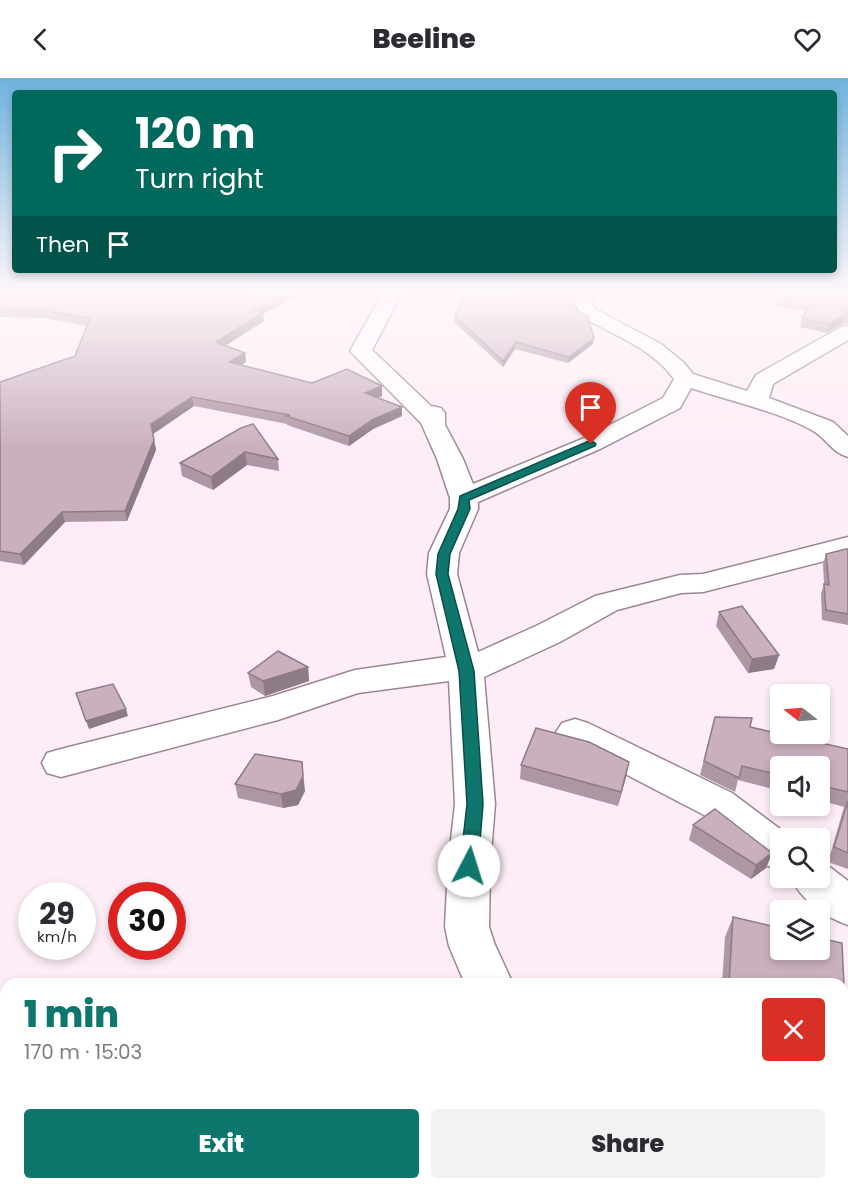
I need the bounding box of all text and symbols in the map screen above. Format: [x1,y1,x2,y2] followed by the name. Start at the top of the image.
[372,20,476,57] text: Beeline
[24,23,57,56] icon: back
[791,23,824,56] icon: heart
[135,104,256,163] text: 120 m
[36,114,114,192] icon: right
[135,160,264,197] text: Turn right
[102,228,135,261] icon: arrive
[36,229,90,260] text: Then
[565,382,616,444] pin
[574,391,607,424] icon: arrive
[770,684,830,744] north arrow
[770,684,830,960] map controls
[770,756,830,816] button: sound
[770,828,830,888] button: search
[437,834,501,898] position arrow
[108,882,186,960] speed limit sign: 30
[39,892,75,935] text: 29
[770,900,830,960] button: layers
[37,926,77,947] text: km/h
[24,989,119,1040] text: 1 min
[762,998,825,1061] button: close
[24,1038,142,1066] text: 170 m · 15:03
[24,1109,419,1178] button: Exit
[431,1109,825,1178] button: Share

